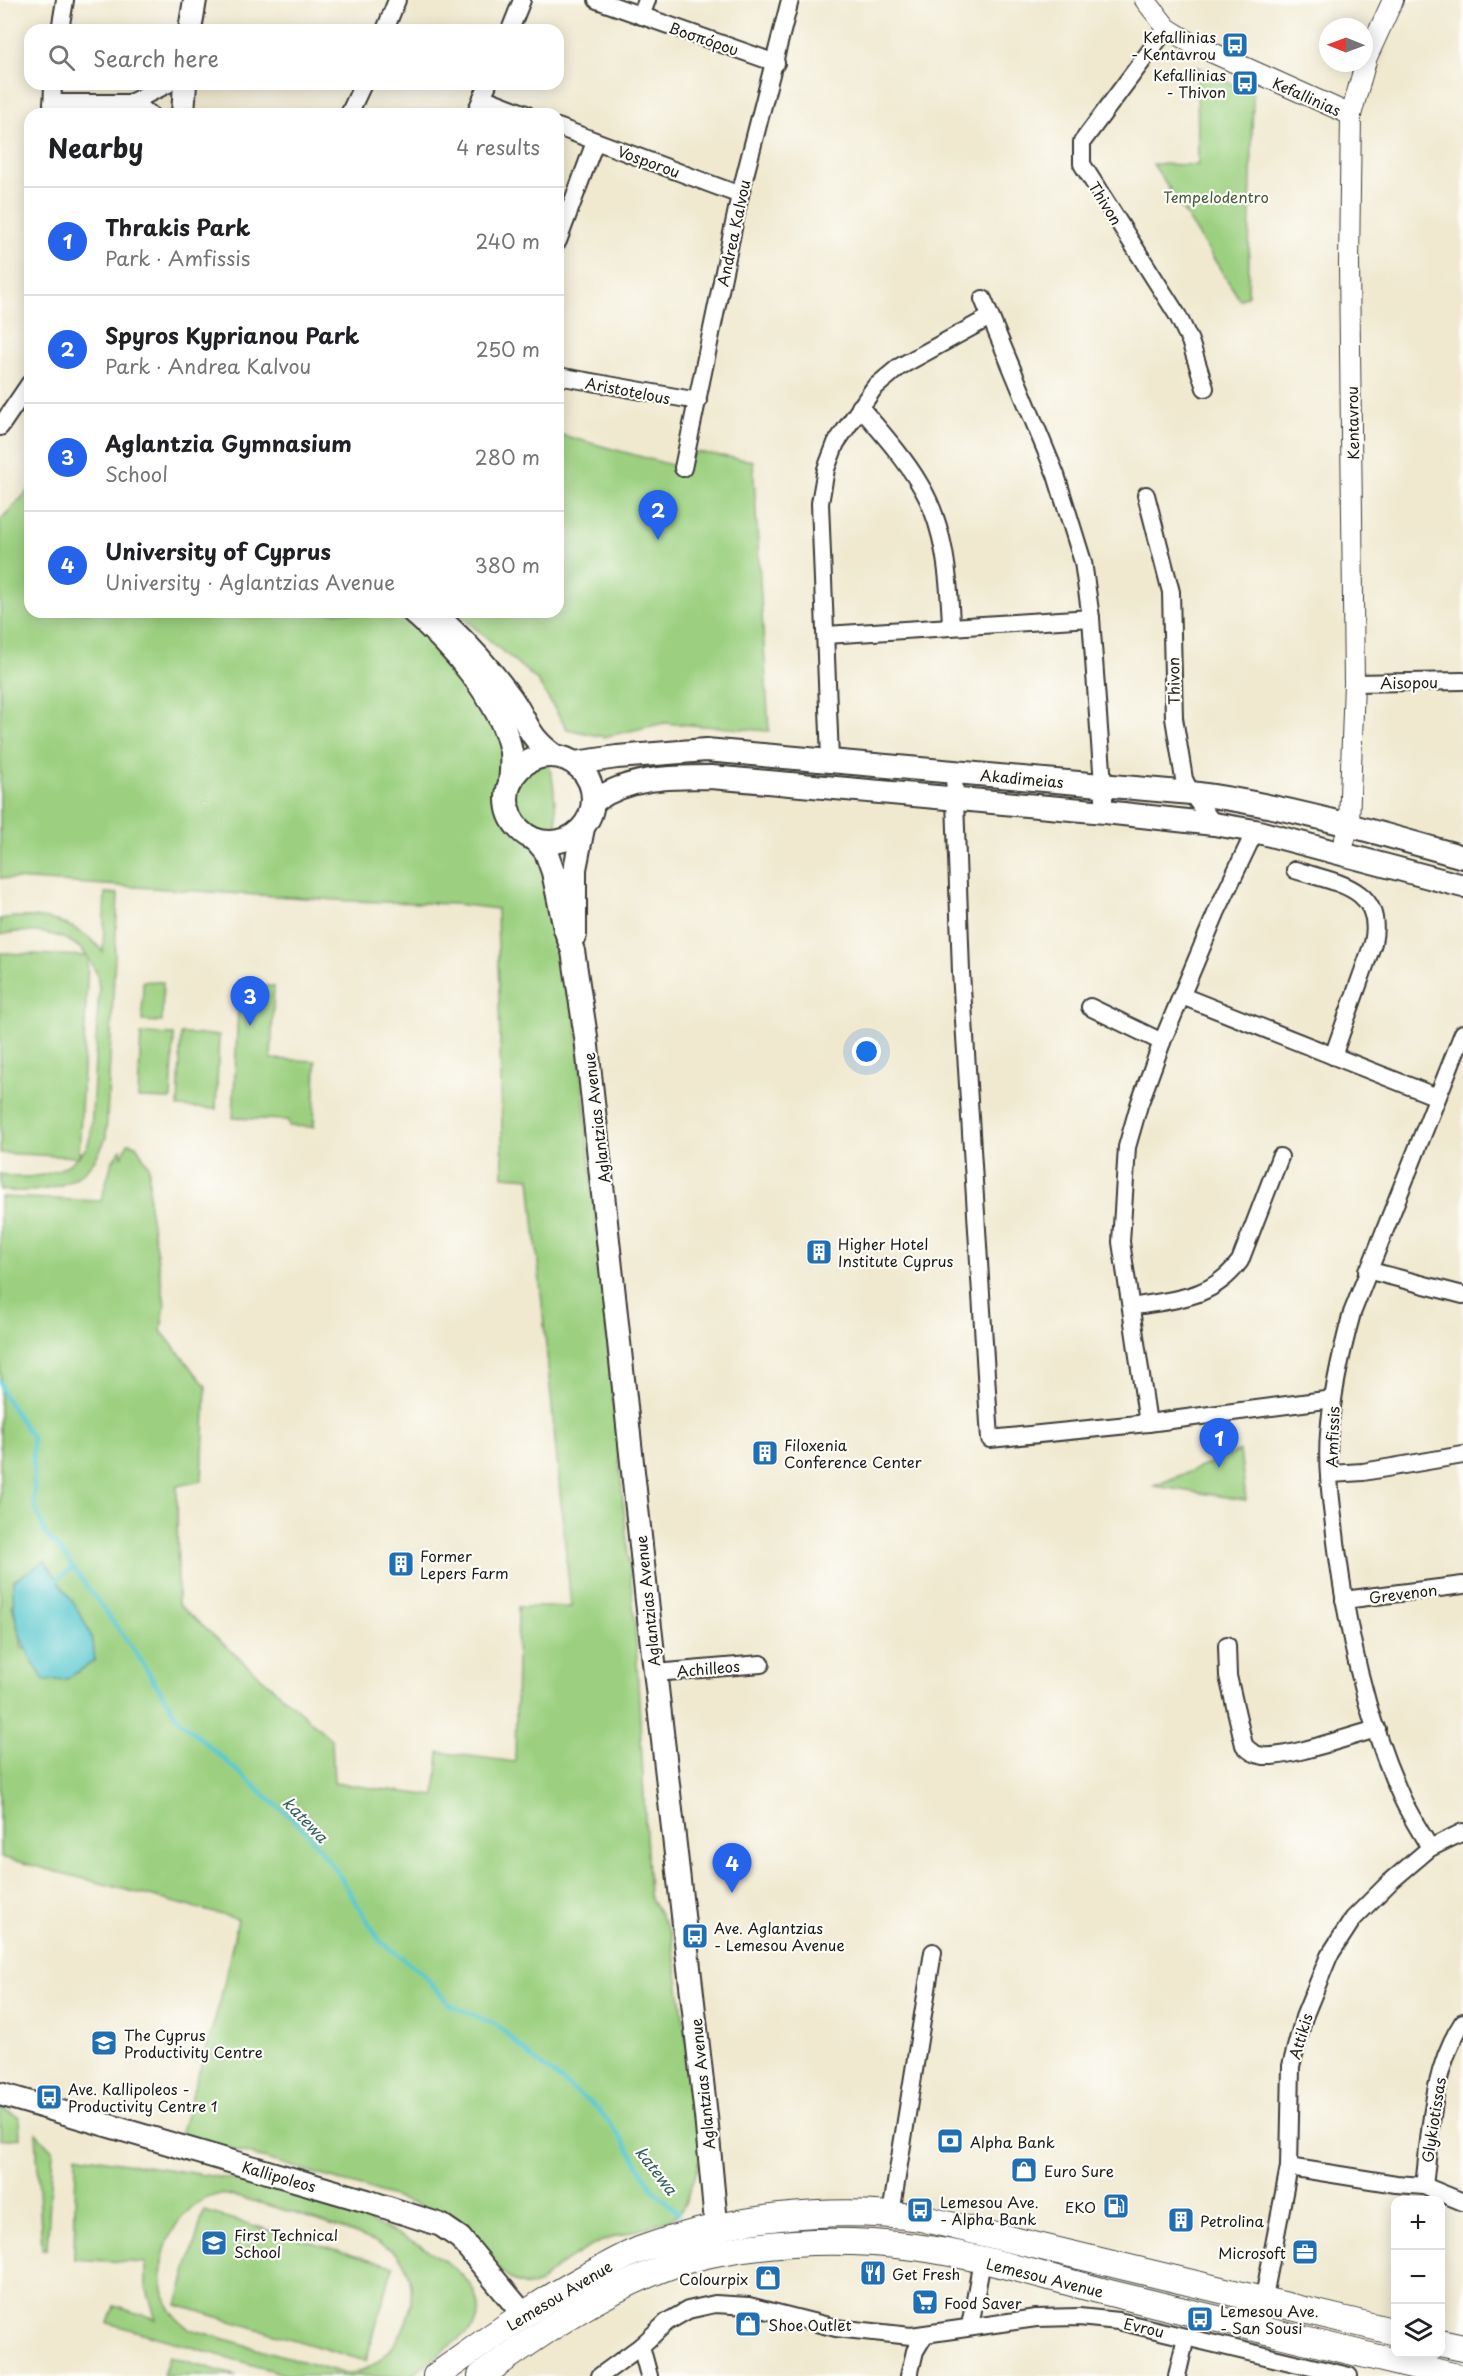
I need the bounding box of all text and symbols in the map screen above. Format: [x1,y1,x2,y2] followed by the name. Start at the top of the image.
[666,15,742,61] street label: Βοσπόρου
[1319,18,1373,72] north arrow
[24,24,564,90] search box
[1131,25,1216,65] place label: Kefallinias - Kentavrou
[1220,30,1250,60] bus stop icon: Kefallinias - Kentavrou
[45,41,78,74] icon: search
[93,41,219,74] text: Search here
[1153,63,1226,103] place label: Kefallinias - Thivon
[1230,68,1260,98] bus stop icon: Kefallinias - Thivon
[1269,71,1345,121] street label: Kefallinias
[48,128,143,167] text: Nearby
[456,132,540,162] text: 4 results
[615,139,683,183] street label: Vosporou
[710,177,756,289] street label: Andrea Kalvou
[1084,177,1128,229] street label: Thivon
[1163,185,1269,208] park label: Tempelodentro
[105,210,250,243] text: Thrakis Park
[63,226,72,256] text: 1
[475,226,540,256] text: 240 m
[105,243,250,273] text: Park · Amfissis
[105,318,360,351] text: Spyros Kyprianou Park
[60,334,75,364] text: 2
[476,334,540,364] text: 250 m
[105,351,311,381] text: Park · Andrea Kalvou
[584,370,673,410] street label: Aristotelous
[1340,386,1364,460] street label: Kentavrou
[105,426,352,459] text: Aglantzia Gymnasium
[61,442,74,472] text: 3
[475,442,540,472] text: 280 m
[105,459,168,489] text: School
[638,490,678,540] pin: 2
[105,534,331,567] text: University of Cyprus
[61,550,74,580] text: 4
[474,550,540,580] text: 380 m
[105,567,395,597] text: University · Aglantzias Avenue
[1161,657,1185,705] street label: Thivon
[1380,670,1438,694] street label: Aisopou
[979,763,1065,793] street label: Akadimeias
[230,976,270,1026] pin: 3
[852,1037,881,1066] your location
[577,1051,615,1185] street label: Aglantzias Avenue
[838,1232,953,1272] place label: Higher Hotel Institute Cyprus
[804,1237,834,1267] building icon: Higher Hotel Institute Cyprus
[1319,1406,1345,1468] street label: Amfissis
[1200,1418,1238,1468] pin: 1
[784,1433,922,1473] place label: Filoxenia Conference Center
[750,1438,780,1468] building icon: Filoxenia Conference Center
[629,1534,665,1668] street label: Aglantzias Avenue
[420,1544,509,1584] place label: Former Lepers Farm
[386,1549,416,1579] building icon: Former Lepers Farm
[1367,1577,1439,1609] street label: Grevenon
[675,1654,741,1682] street label: Achilleos
[278,1791,335,1848] water label: katewa
[712,1844,752,1893] pin: 4
[714,1916,845,1956] place label: Ave. Aglantzias - Lemesou Avenue
[680,1921,710,1951] bus stop icon: Ave. Aglantzias - Lemesou Avenue
[1282,2010,1318,2062] street label: Attikis
[684,2017,720,2151] street label: Aglantzias Avenue
[124,2023,263,2063] place label: The Cyprus Productivity Centre
[89,2028,119,2058] school or university icon: The Cyprus Productivity Centre
[1415,2076,1451,2164] street label: Glykiotissas
[68,2077,217,2117] place label: Ave. Kallipoleos - Productivity Centre 1
[34,2082,64,2112] bus stop icon: Ave. Kallipoleos - Productivity Centre 1
[935,2126,965,2156] bank icon: Alpha Bank
[970,2130,1055,2153] place label: Alpha Bank
[630,2141,684,2200] water label: katewa
[239,2154,319,2198] street label: Kallipoleos
[1009,2155,1039,2185] shop icon: Euro Sure
[1044,2159,1114,2182] place label: Euro Sure
[940,2190,1039,2230] place label: Lemesou Ave. - Alpha Bank
[1101,2191,1131,2221] fuel station icon: EKO
[905,2195,935,2225] bus stop icon: Lemesou Ave. - Alpha Bank
[1065,2195,1096,2218] place label: EKO
[1391,2196,1445,2358] map controls
[1391,2196,1445,2250] button: +
[1166,2205,1196,2235] building icon: Petrolina
[1200,2209,1265,2232] place label: Petrolina
[234,2223,338,2263] place label: First Technical School
[199,2228,229,2258] school or university icon: First Technical School
[1290,2237,1320,2267] office icon: Microsoft
[1218,2241,1286,2264] place label: Microsoft
[1391,2250,1445,2304] button: −
[984,2251,1106,2303] street label: Lemesou Avenue
[502,2254,616,2336] street label: Lemesou Avenue
[858,2258,888,2288] restaurant icon: Get Fresh
[892,2262,960,2285] place label: Get Fresh
[753,2263,783,2293] shop icon: Colourpix
[679,2267,748,2290] place label: Colourpix
[910,2287,940,2317] supermarket icon: Food Saver
[944,2291,1022,2314] place label: Food Saver
[1220,2299,1319,2339] place label: Lemesou Ave. - San Sousi
[1185,2304,1215,2334] bus stop icon: Lemesou Ave. - San Sousi
[1391,2304,1445,2358] button: layers
[733,2309,763,2339] shop icon: Shoe Outlet
[1122,2311,1166,2343] street label: Evrou
[768,2313,852,2336] place label: Shoe Outlet

